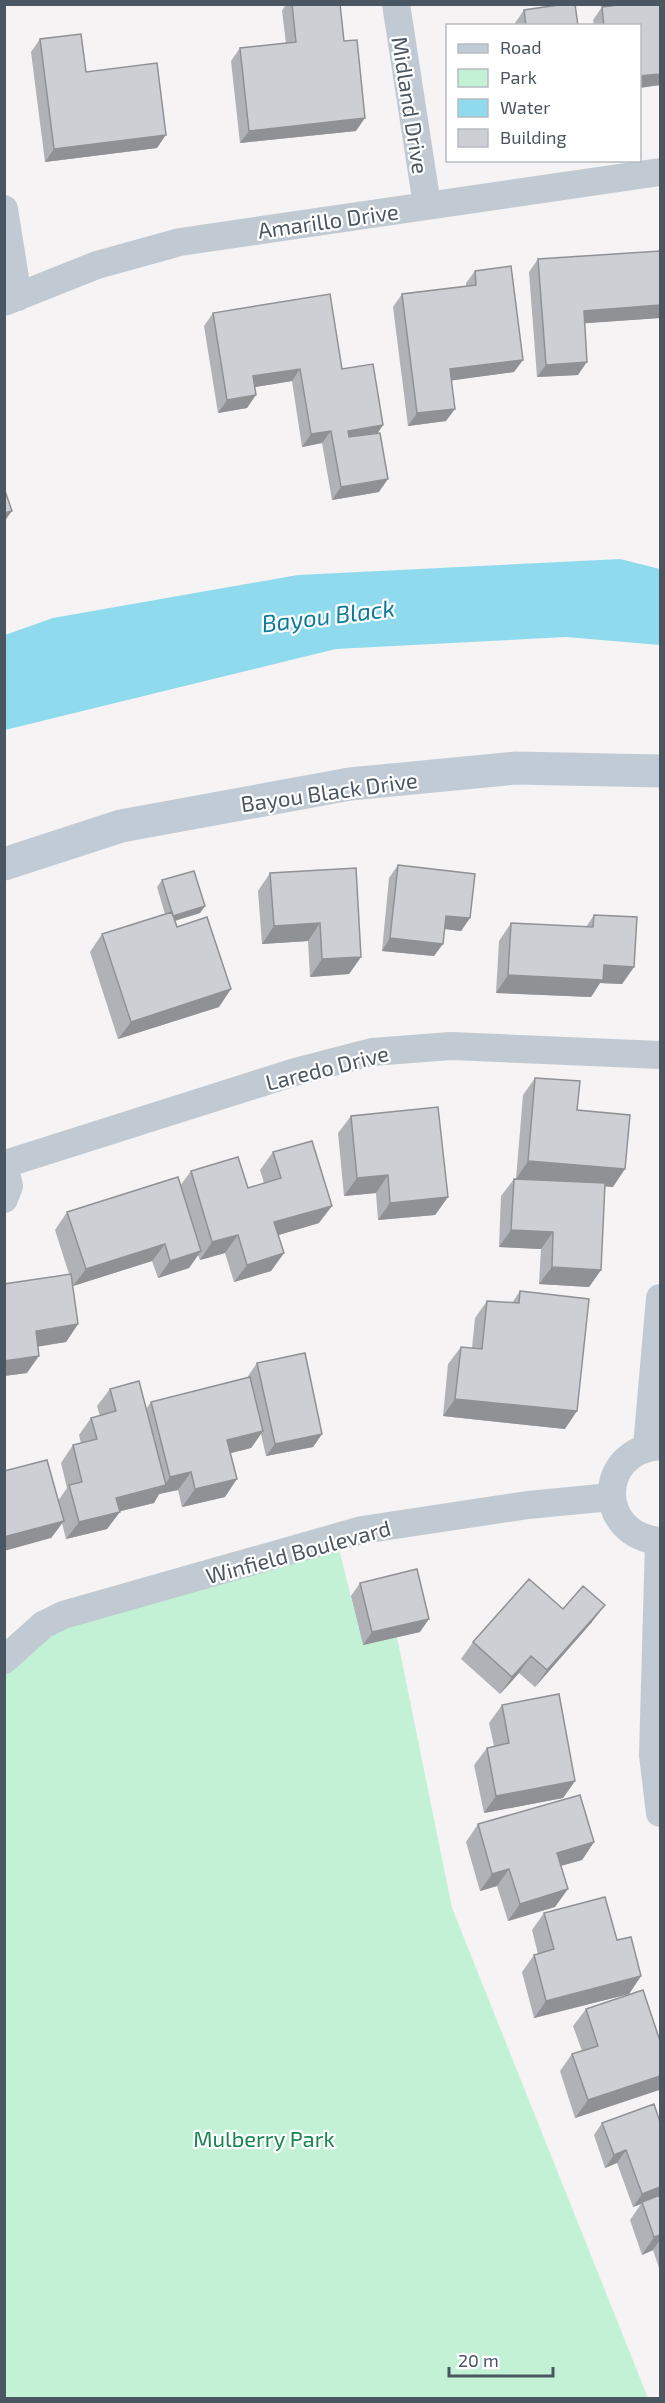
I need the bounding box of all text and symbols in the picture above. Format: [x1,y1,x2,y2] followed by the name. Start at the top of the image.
[446,24,641,162] legend
[387,35,435,175] street label: Midland Drive
[500,36,541,58] text: Road
[500,66,537,88] text: Park
[500,96,550,118] text: Water
[500,126,567,148] text: Building
[256,197,400,243] street label: Amarillo Drive
[260,592,396,638] water label: Bayou Black
[239,766,419,816] street label: Bayou Black Drive
[263,1039,391,1095] street label: Laredo Drive
[203,1514,393,1588] street label: Winfield Boulevard
[193,2125,335,2151] park label: Mulberry Park
[449,2340,552,2378] scale bar
[458,2349,499,2371] text: 20 m

